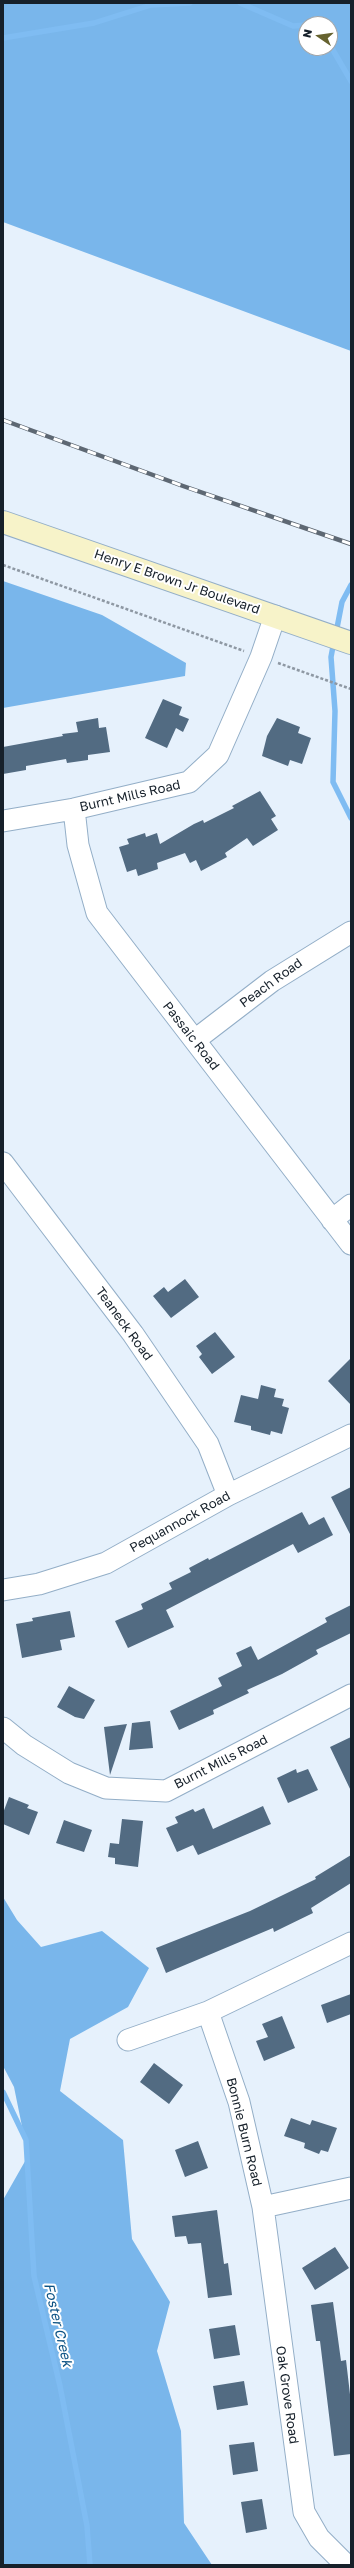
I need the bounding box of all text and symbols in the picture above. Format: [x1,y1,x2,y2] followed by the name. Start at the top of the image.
[298,16,338,56] north arrow
[300,28,314,39] text: N
[92,546,262,618] street label: Henry E Brown Jr Boulevard
[78,777,182,815] street label: Burnt Mills Road
[237,955,305,1011] street label: Peach Road
[159,999,223,1073] street label: Passaic Road
[92,1284,156,1364] street label: Teaneck Road
[127,1488,233,1556] street label: Pequannock Road
[172,1732,270,1792] street label: Burnt Mills Road
[223,2076,265,2188] street label: Bonnie Burn Road
[40,2281,76,2369] water label: Foster Creek
[272,2345,302,2445] street label: Oak Grove Road

